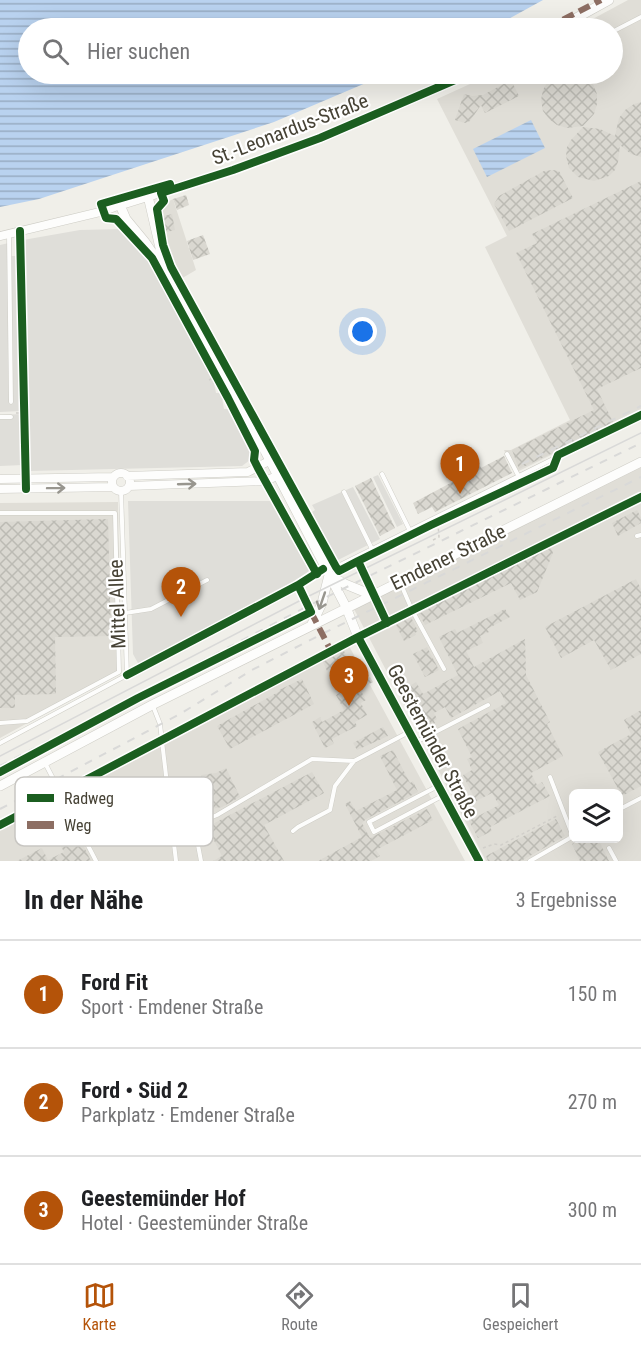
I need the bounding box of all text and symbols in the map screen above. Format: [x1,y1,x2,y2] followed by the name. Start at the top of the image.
[18,18,623,84] search box
[39,35,72,68] icon: search
[87,39,190,64] text: Hier suchen
[208,88,372,170] street label: St.-Leonardus-Straße
[348,317,377,346] your location
[440,444,480,494] pin: 1
[177,478,197,489] one-way arrow
[46,482,66,494] one-way arrow
[386,519,510,595] street label: Emdener Straße
[103,559,131,649] street label: Mittel Allee
[162,568,201,617] pin: 2
[316,591,327,610] one-way arrow
[330,656,368,706] pin: 3
[382,660,484,822] street label: Geestemünder Straße
[15,777,213,846] legend
[64,789,114,808] text: Radweg
[569,789,623,843] map controls
[569,789,623,843] button: layers
[64,816,91,835] text: Weg
[24,885,143,915] text: In der Nähe
[516,888,617,912] text: 3 Ergebnisse
[81,970,148,995] text: Ford Fit
[38,982,49,1006] text: 1
[568,982,617,1006] text: 150 m
[81,995,263,1019] text: Sport · Emdener Straße
[81,1078,188,1103] text: Ford • Süd 2
[38,1090,49,1114] text: 2
[568,1090,617,1114] text: 270 m
[81,1103,295,1127] text: Parkplatz · Emdener Straße
[81,1186,246,1211] text: Geestemünder Hof
[38,1198,49,1222] text: 3
[568,1198,617,1222] text: 300 m
[81,1211,308,1235] text: Hotel · Geestemünder Straße
[82,1279,116,1334] tab: Karte
[281,1279,318,1334] tab: Route
[483,1279,559,1334] tab: Gespeichert

